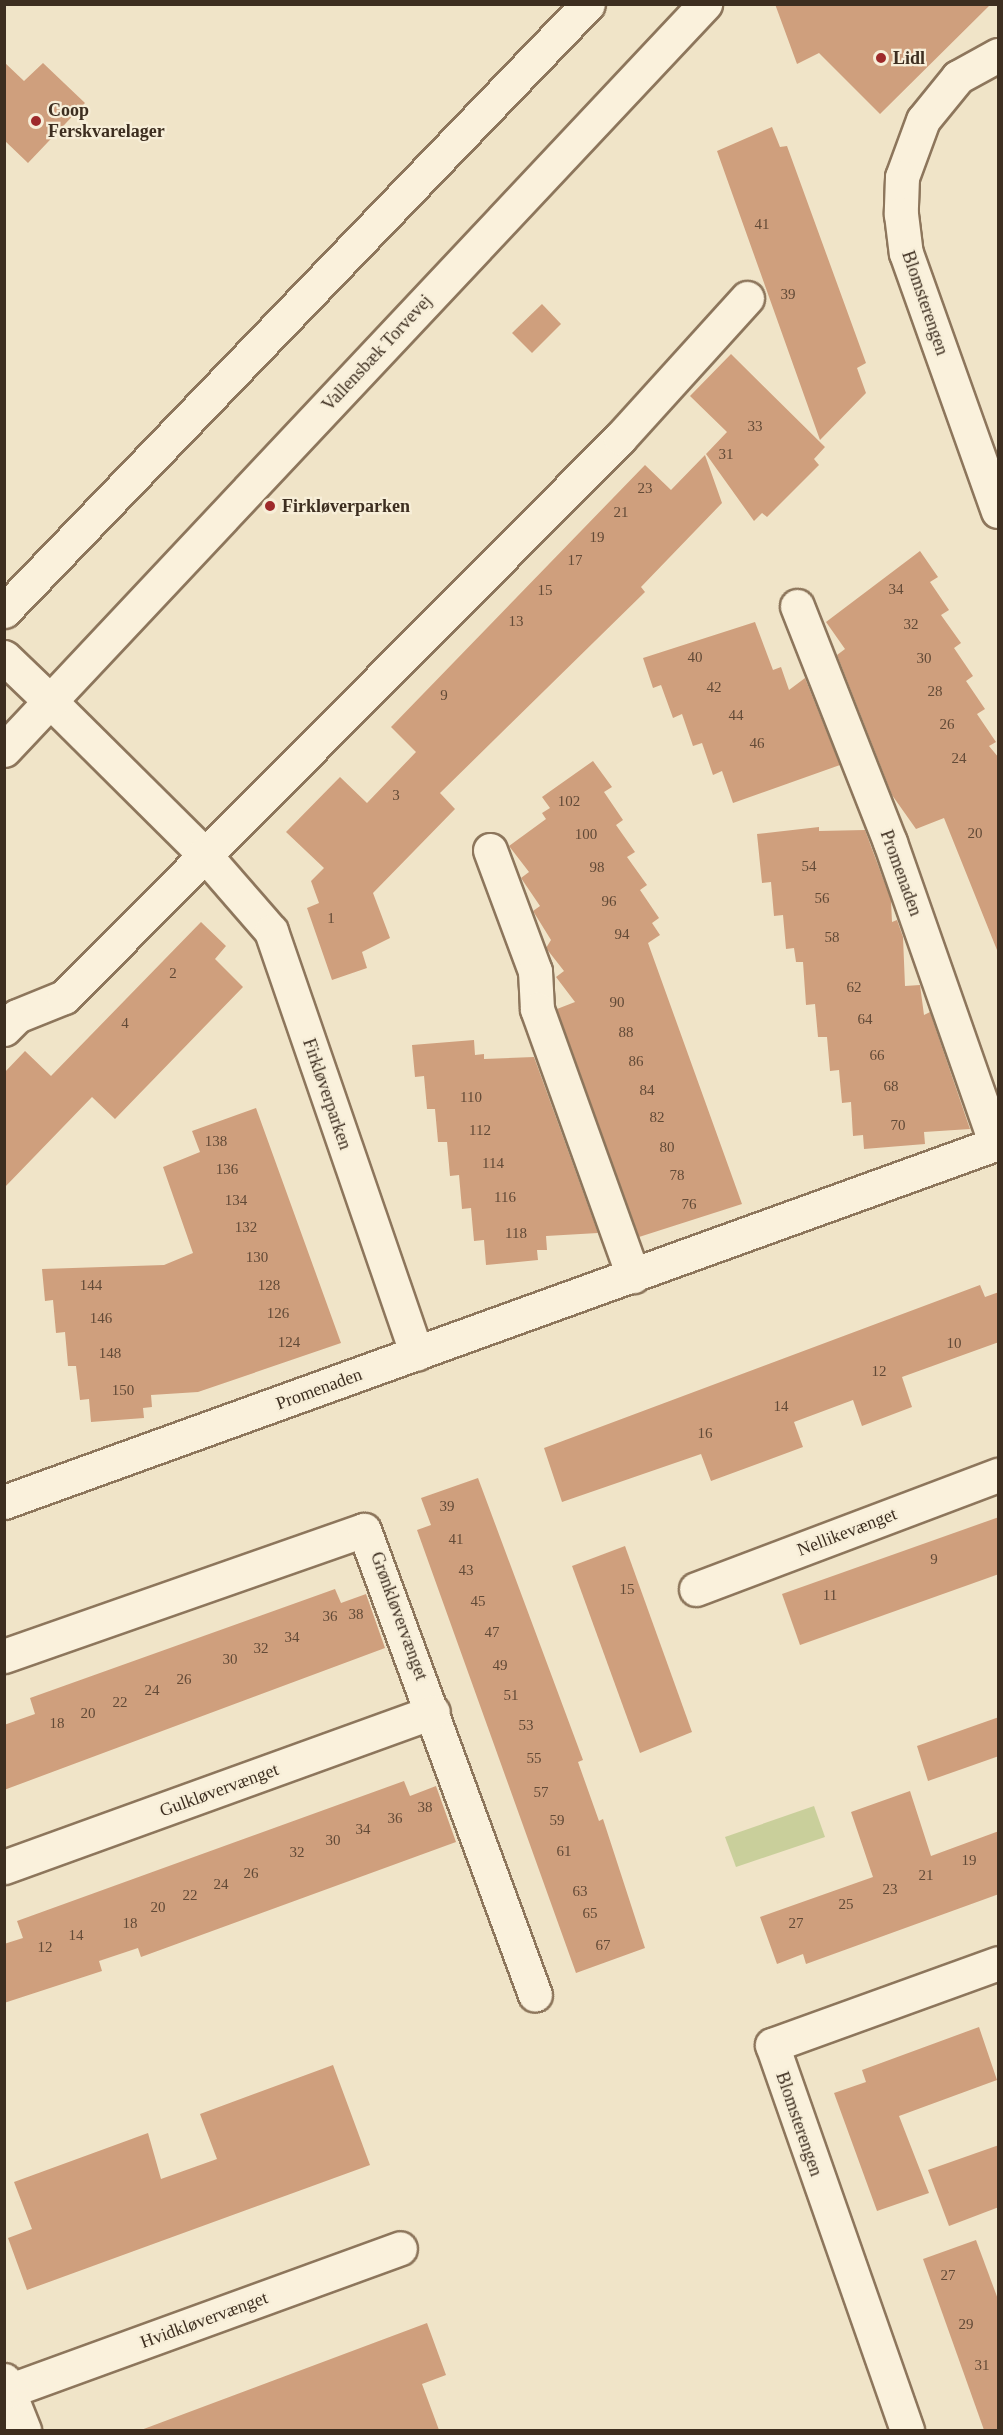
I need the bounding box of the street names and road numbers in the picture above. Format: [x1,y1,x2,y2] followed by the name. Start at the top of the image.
[897,248,953,358] street label: Blomsterengen
[318,290,436,416] street label: Vallensbæk Torvevej
[875,827,927,919] street label: Promenaden
[298,1036,356,1152] street label: Firkløverparken
[273,1363,365,1415] street label: Promenaden
[794,1503,900,1561] street label: Nellikevænget
[366,1549,432,1683] street label: Grønkløvervænget
[157,1758,281,1822] street label: Gulkløvervænget
[771,2069,827,2179] street label: Blomsterengen
[137,2287,271,2353] street label: Hvidkløvervænget

